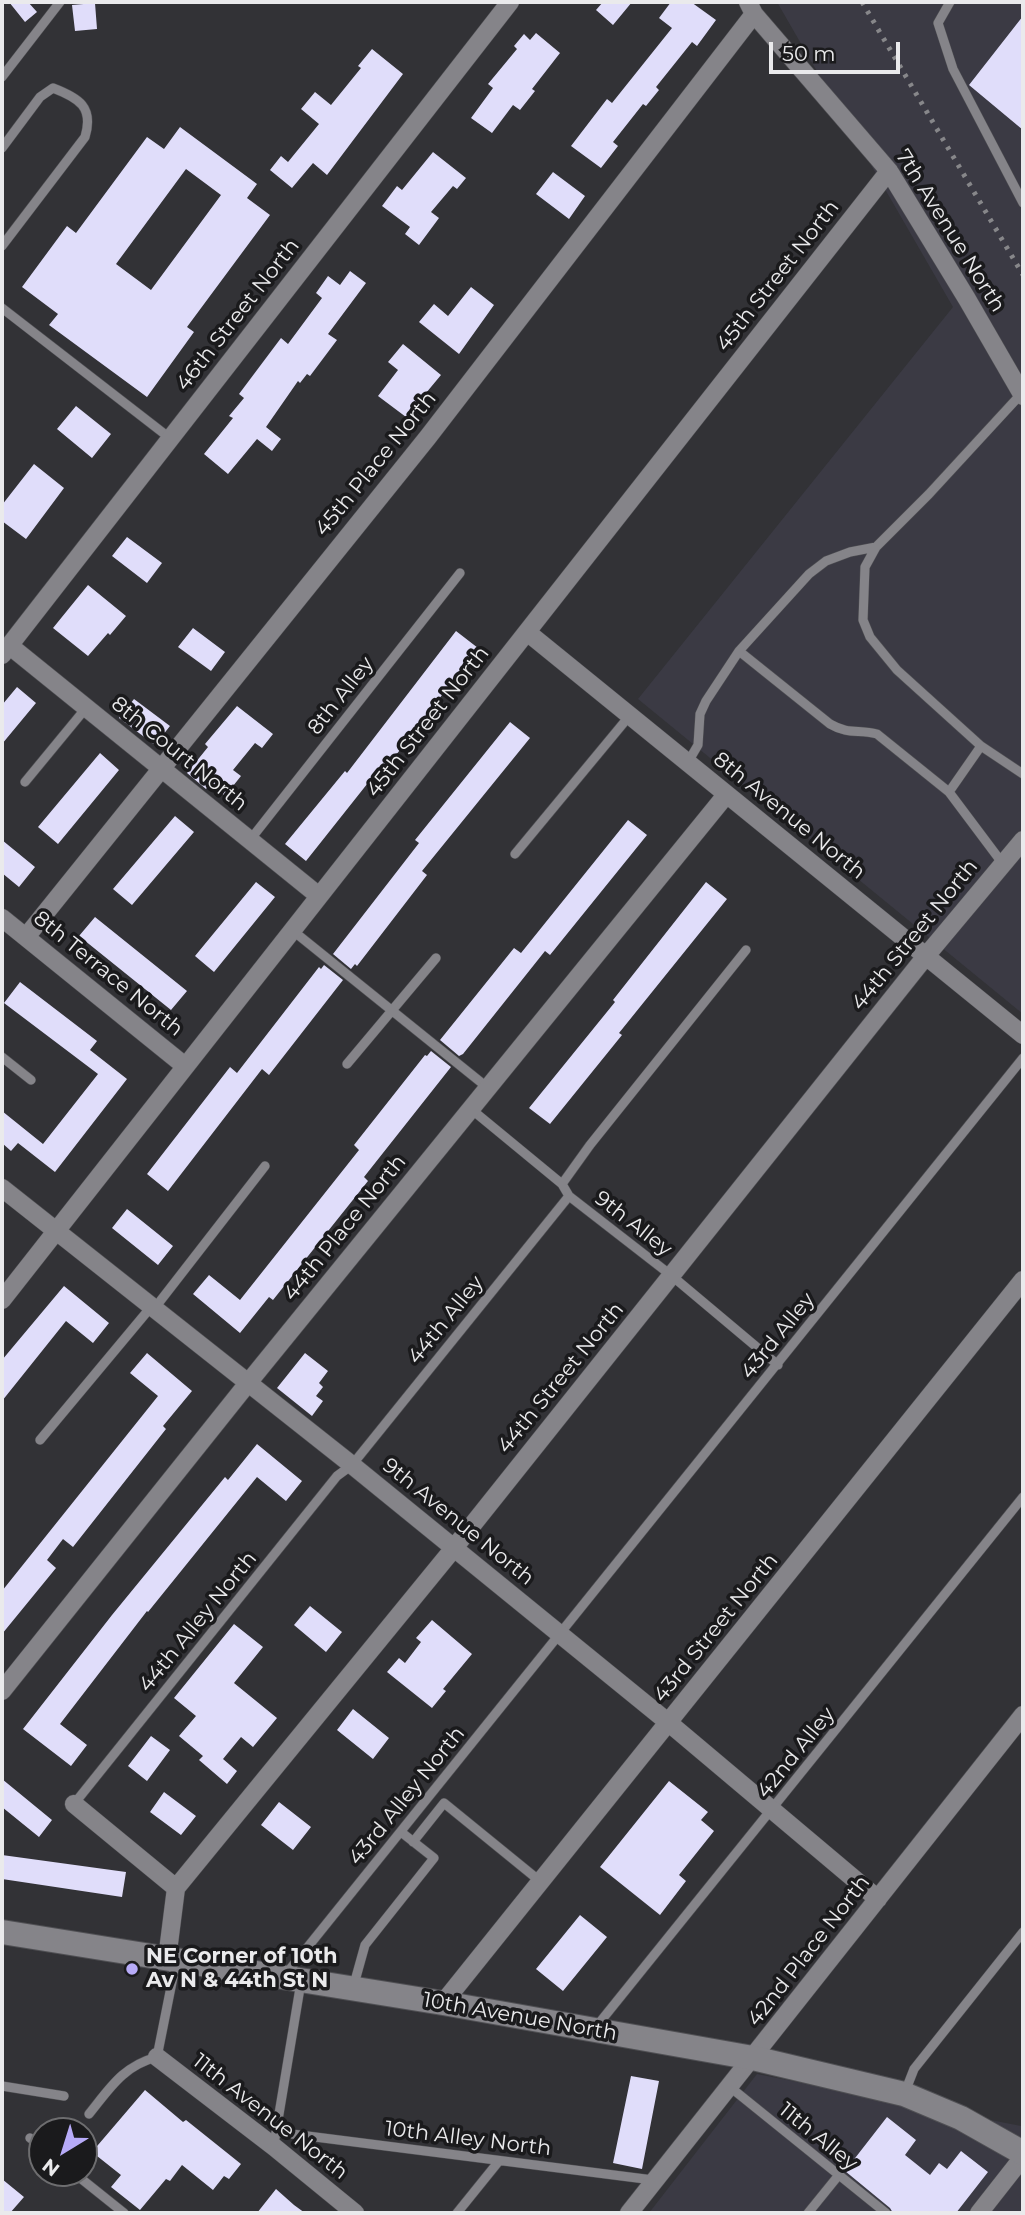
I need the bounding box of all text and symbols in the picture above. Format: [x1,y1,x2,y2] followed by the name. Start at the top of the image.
[773,28,904,72] scale bar
[782,41,836,66] text: 50 m
[890,145,1010,317] street label: 7th Avenue North
[711,195,845,357] street label: 45th Street North
[171,234,305,396] street label: 46th Street North
[310,387,442,541] street label: 45th Place North
[361,641,495,803] street label: 45th Street North
[303,652,379,740] street label: 8th Alley
[106,691,252,817] street label: 8th Court North
[708,747,870,885] street label: 8th Avenue North
[846,855,984,1015] street label: 44th Street North
[28,906,188,1042] street label: 8th Terrace North
[278,1150,412,1306] street label: 44th Place North
[589,1186,677,1262] street label: 9th Alley
[403,1271,489,1369] street label: 44th Alley
[736,1288,820,1384] street label: 43rd Alley
[492,1298,630,1458] street label: 44th Street North
[377,1453,539,1591] street label: 9th Avenue North
[134,1547,262,1697] street label: 44th Alley North
[648,1549,784,1707] street label: 43rd Street North
[752,1702,840,1804] street label: 42nd Alley
[343,1722,471,1870] street label: 43rd Alley North
[742,1871,876,2031] street label: 42nd Place North
[146,1944,338,1994] place label: NE Corner of 10th Av N & 44th St N
[124,1961,140,1977] marker: NE Corner of 10th Av N & 44th St N
[421,1988,619,2046] street label: 10th Avenue North
[187,2049,353,2185] street label: 11th Avenue North
[774,2098,862,2176] street label: 11th Alley
[383,2116,553,2162] street label: 10th Alley North
[28,2117,98,2187] north arrow
[38,2154,64,2181] text: N

